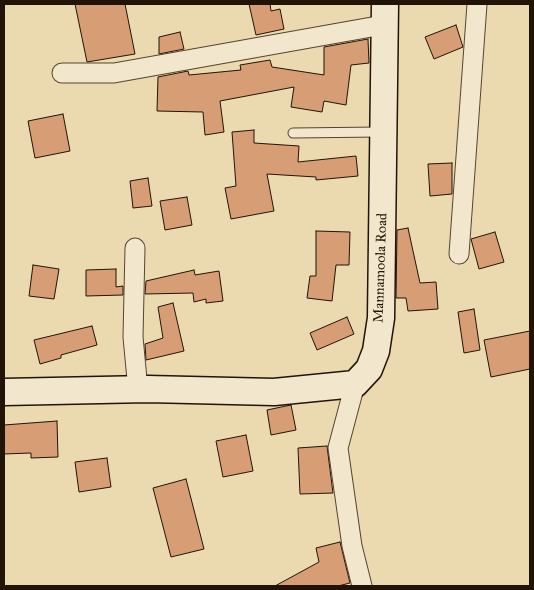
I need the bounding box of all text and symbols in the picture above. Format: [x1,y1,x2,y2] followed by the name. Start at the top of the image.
[371,213,391,323] street label: Mannamoola Road

